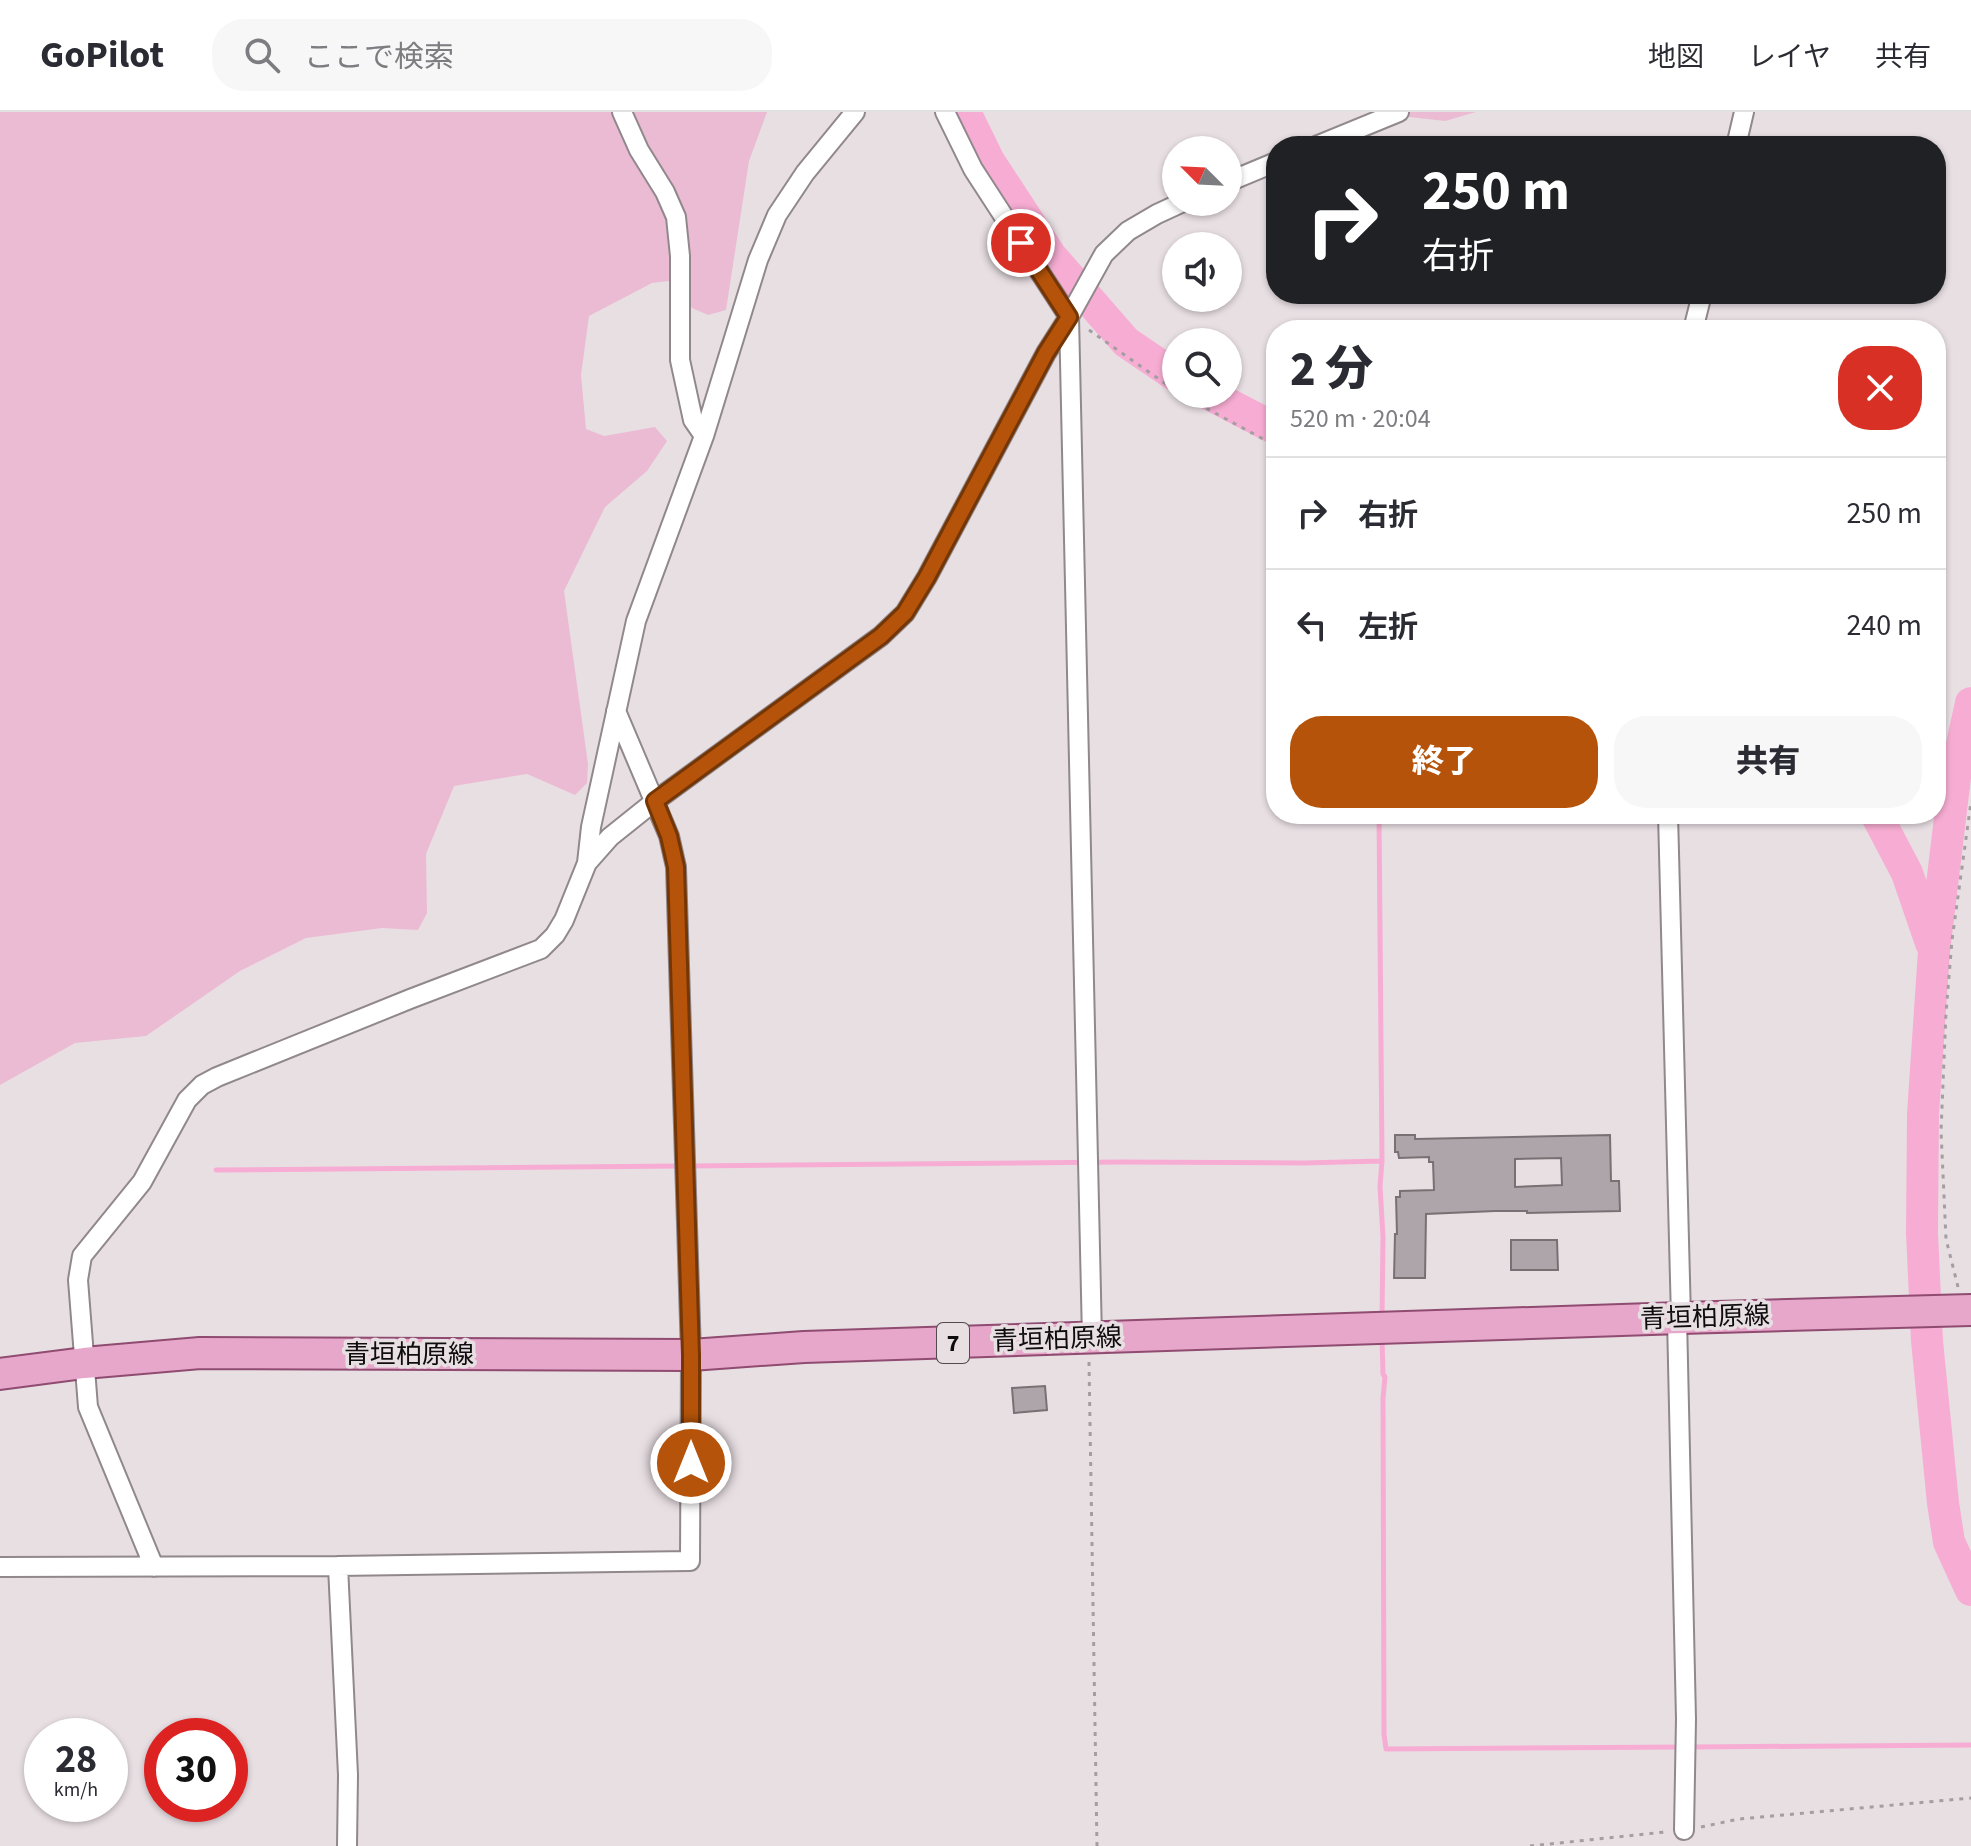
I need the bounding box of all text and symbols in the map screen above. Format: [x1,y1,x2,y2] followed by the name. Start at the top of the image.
[212,19,772,91] search box
[40,28,164,82] text: GoPilot
[240,33,284,77] icon: search
[304,36,454,79] text: ここで検索
[1648,37,1704,77] text: 地図
[1748,37,1831,77] text: レイヤ
[1875,37,1931,77] text: 共有
[1162,136,1242,216] north arrow
[1162,136,1242,408] map controls
[1422,152,1570,231] text: 250 m
[1290,168,1394,272] icon: right
[987,209,1055,277] pin
[999,221,1043,265] icon: arrive
[1422,231,1494,282] text: 右折
[1162,232,1242,312] button: sound
[1162,328,1242,408] button: search
[1290,336,1373,404] text: 2 分
[1838,346,1922,430] button: close
[1290,400,1431,437] text: 520 m · 20:04
[1290,491,1334,535] icon: right
[1846,492,1922,535] text: 250 m
[1358,494,1418,537] text: 右折
[1290,603,1334,647] icon: left
[1846,604,1922,647] text: 240 m
[1358,606,1418,649] text: 左折
[1290,716,1598,808] button: 終了
[1614,716,1922,808] button: 共有
[1639,1296,1771,1338] street label: 青垣柏原線
[991,1318,1123,1360] street label: 青垣柏原線
[937,1323,969,1363] road number: 7
[344,1336,474,1373] street label: 青垣柏原線
[649,1421,733,1505] position arrow
[144,1718,248,1822] speed limit sign: 30
[55,1731,97,1788] text: 28
[54,1776,98,1804] text: km/h

